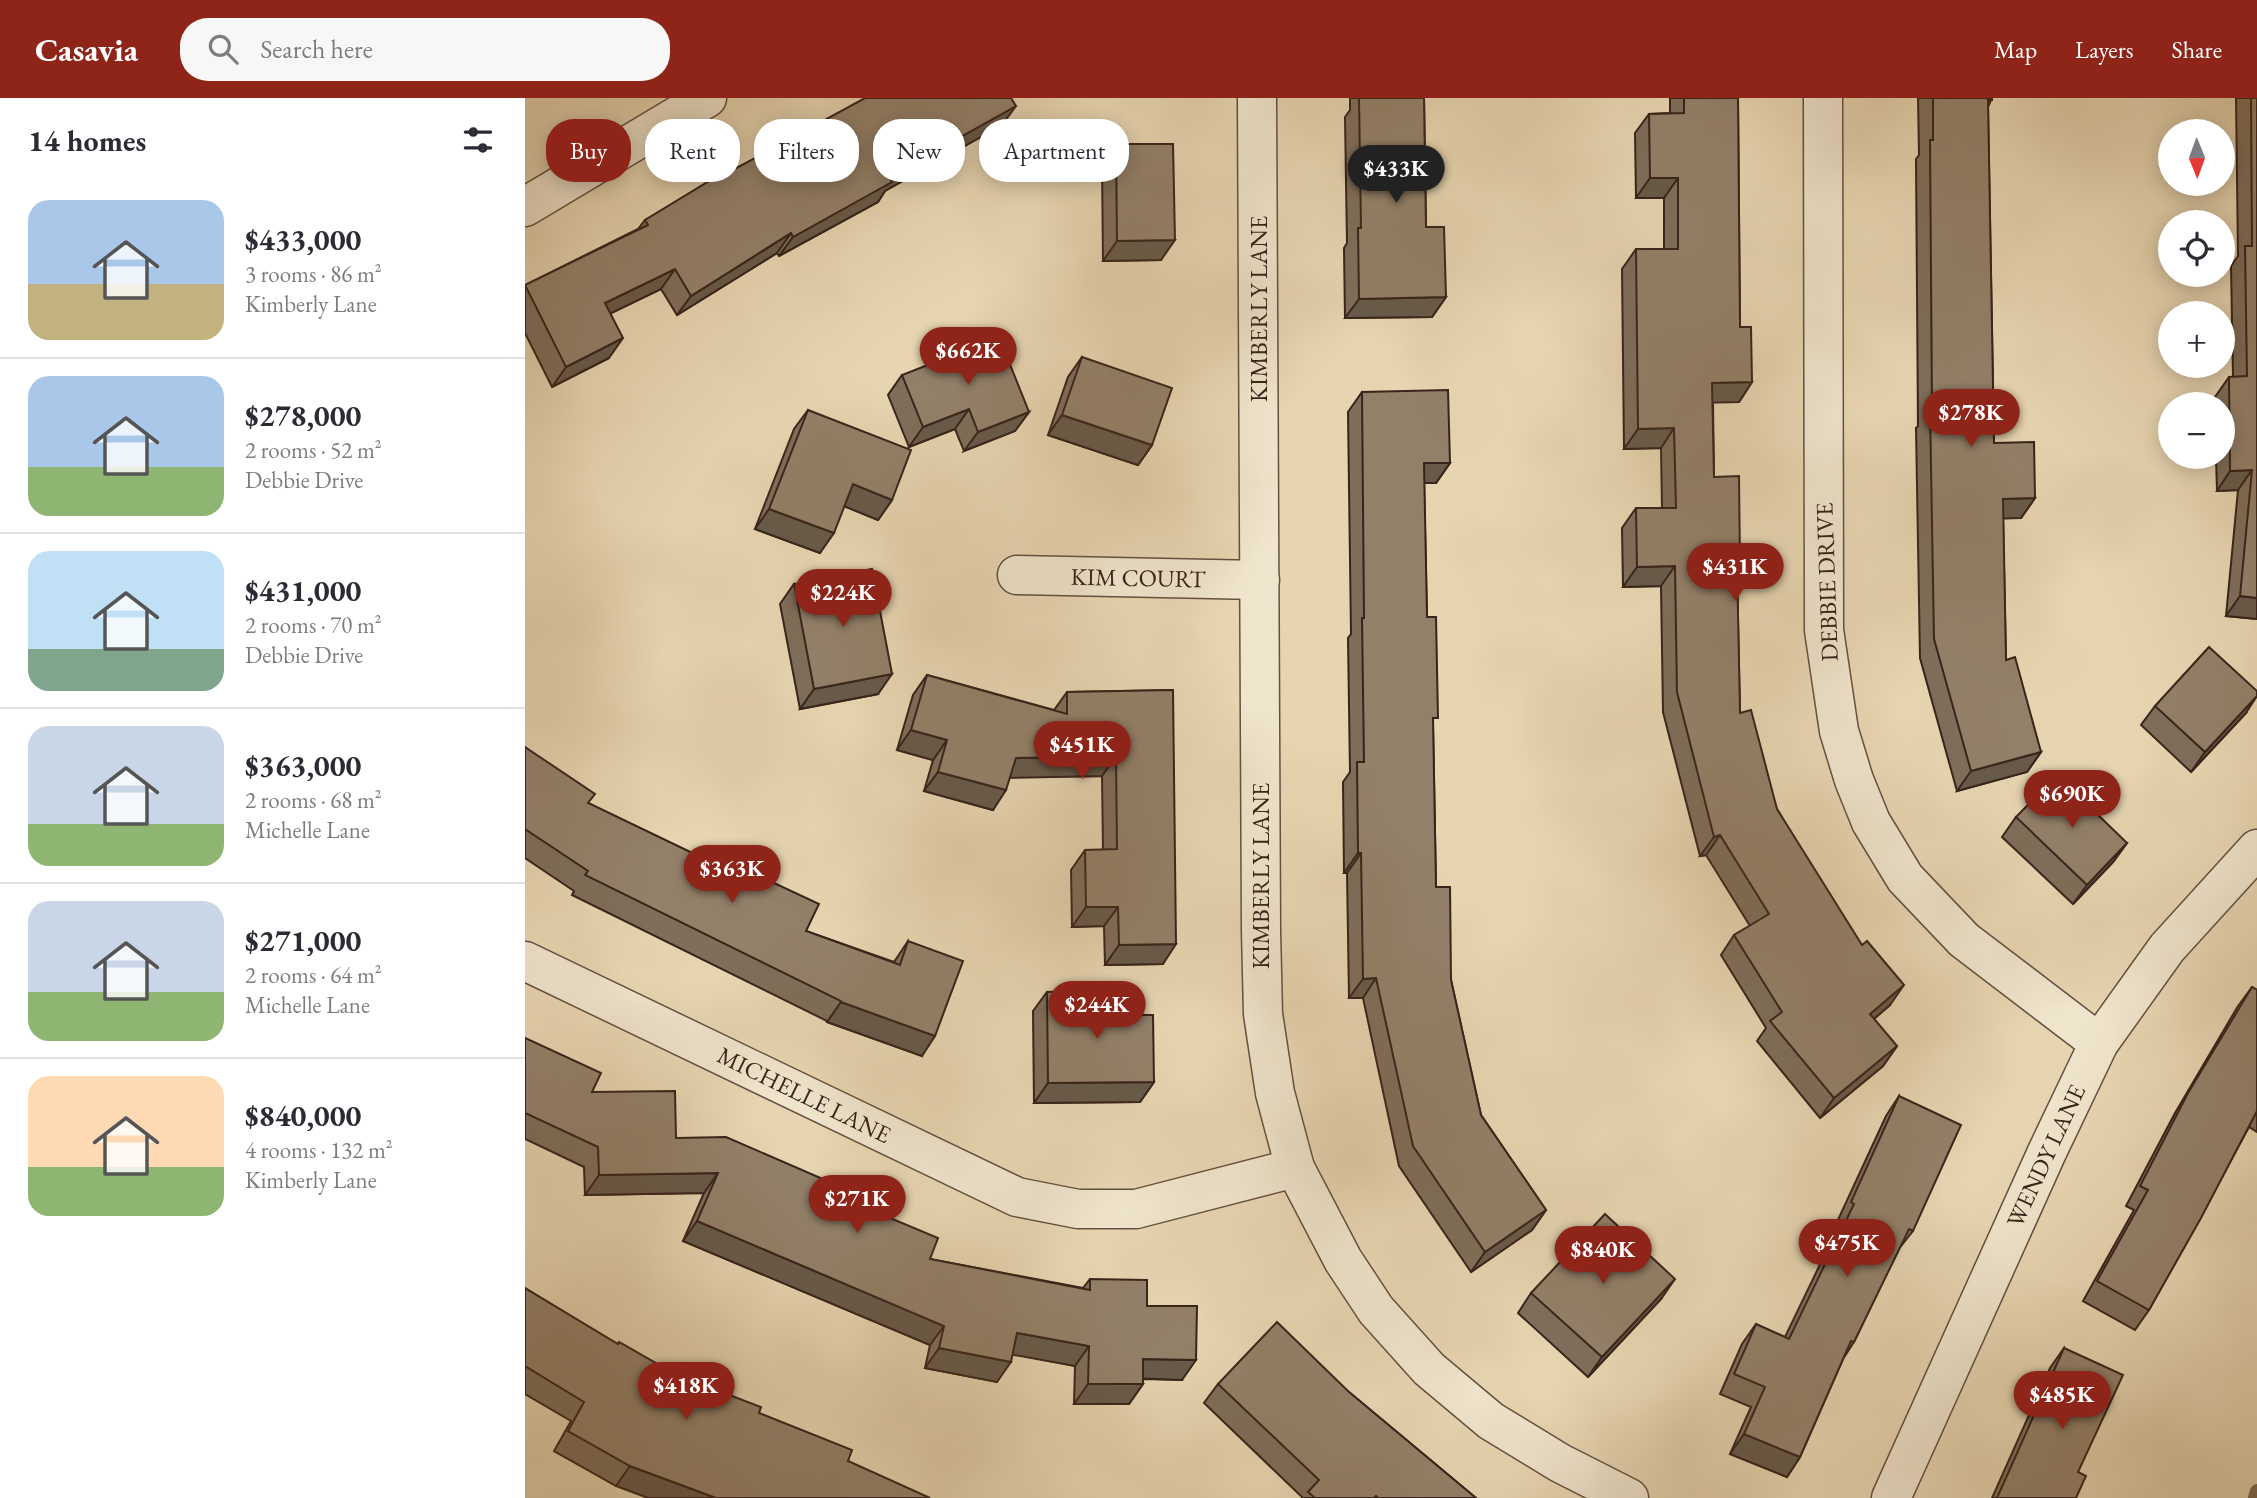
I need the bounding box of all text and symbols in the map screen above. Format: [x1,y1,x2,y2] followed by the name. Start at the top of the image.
[180,18,670,81] search box
[35,28,138,71] text: Casavia
[204,30,242,68] icon: search
[260,32,373,66] text: Search here
[1994,34,2037,65] text: Map
[2075,34,2134,65] text: Layers
[2172,34,2222,65] text: Share
[546,119,631,182] chip: Buy
[645,119,740,182] chip: Rent
[754,119,859,182] chip: Filters
[873,119,965,182] chip: New
[979,119,1129,182] chip: Apartment
[2158,119,2235,196] north arrow
[2158,119,2235,469] map controls
[28,121,146,160] text: 14 homes
[459,121,497,159] icon: filters
[1347,146,1445,205] pin: $433K
[1364,153,1428,183] text: $433K
[2158,210,2235,287] button: locate
[1243,216,1274,402] street label: KIMBERLY LANE
[245,220,361,259] text: $433,000
[84,228,168,312] icon: home
[245,259,382,289] text: 3 rooms · 86 m²
[245,289,377,319] text: Kimberly Lane
[2158,301,2235,378] button: +
[919,328,1017,387] pin: $662K
[936,335,1000,365] text: $662K
[1922,390,2020,449] pin: $278K
[2158,392,2235,469] button: −
[245,396,361,435] text: $278,000
[1939,397,2003,427] text: $278K
[84,404,168,488] icon: home
[245,435,382,465] text: 2 rooms · 52 m²
[245,465,363,495] text: Debbie Drive
[1808,502,1845,662] street label: DEBBIE DRIVE
[1686,544,1784,603] pin: $431K
[1703,551,1767,581] text: $431K
[1070,561,1207,594] street label: KIM COURT
[794,570,892,629] pin: $224K
[245,571,361,610] text: $431,000
[811,577,875,607] text: $224K
[84,579,168,663] icon: home
[245,610,382,640] text: 2 rooms · 70 m²
[245,640,363,670] text: Debbie Drive
[1033,722,1131,781] pin: $451K
[1050,729,1114,759] text: $451K
[245,746,361,785] text: $363,000
[84,754,168,838] icon: home
[2023,770,2121,830] pin: $690K
[2040,778,2104,808] text: $690K
[1245,783,1276,969] street label: KIMBERLY LANE
[245,785,382,815] text: 2 rooms · 68 m²
[245,815,370,845] text: Michelle Lane
[683,846,781,905] pin: $363K
[700,853,764,883] text: $363K
[245,921,361,960] text: $271,000
[84,929,168,1013] icon: home
[245,960,382,990] text: 2 rooms · 64 m²
[1048,982,1146,1041] pin: $244K
[1065,989,1129,1019] text: $244K
[245,990,370,1020] text: Michelle Lane
[712,1039,896,1150] street label: MICHELLE LANE
[1999,1079,2092,1232] street label: WENDY LANE
[245,1096,361,1135] text: $840,000
[84,1104,168,1188] icon: home
[245,1135,393,1165] text: 4 rooms · 132 m²
[245,1165,377,1195] text: Kimberly Lane
[808,1176,906,1235] pin: $271K
[825,1183,889,1213] text: $271K
[1798,1220,1896,1279] pin: $475K
[1554,1226,1652,1286] pin: $840K
[1815,1227,1879,1257] text: $475K
[1571,1234,1635,1264] text: $840K
[637,1362,735,1422] pin: $418K
[654,1370,718,1400] text: $418K
[2013,1372,2111,1431] pin: $485K
[2030,1379,2094,1409] text: $485K

